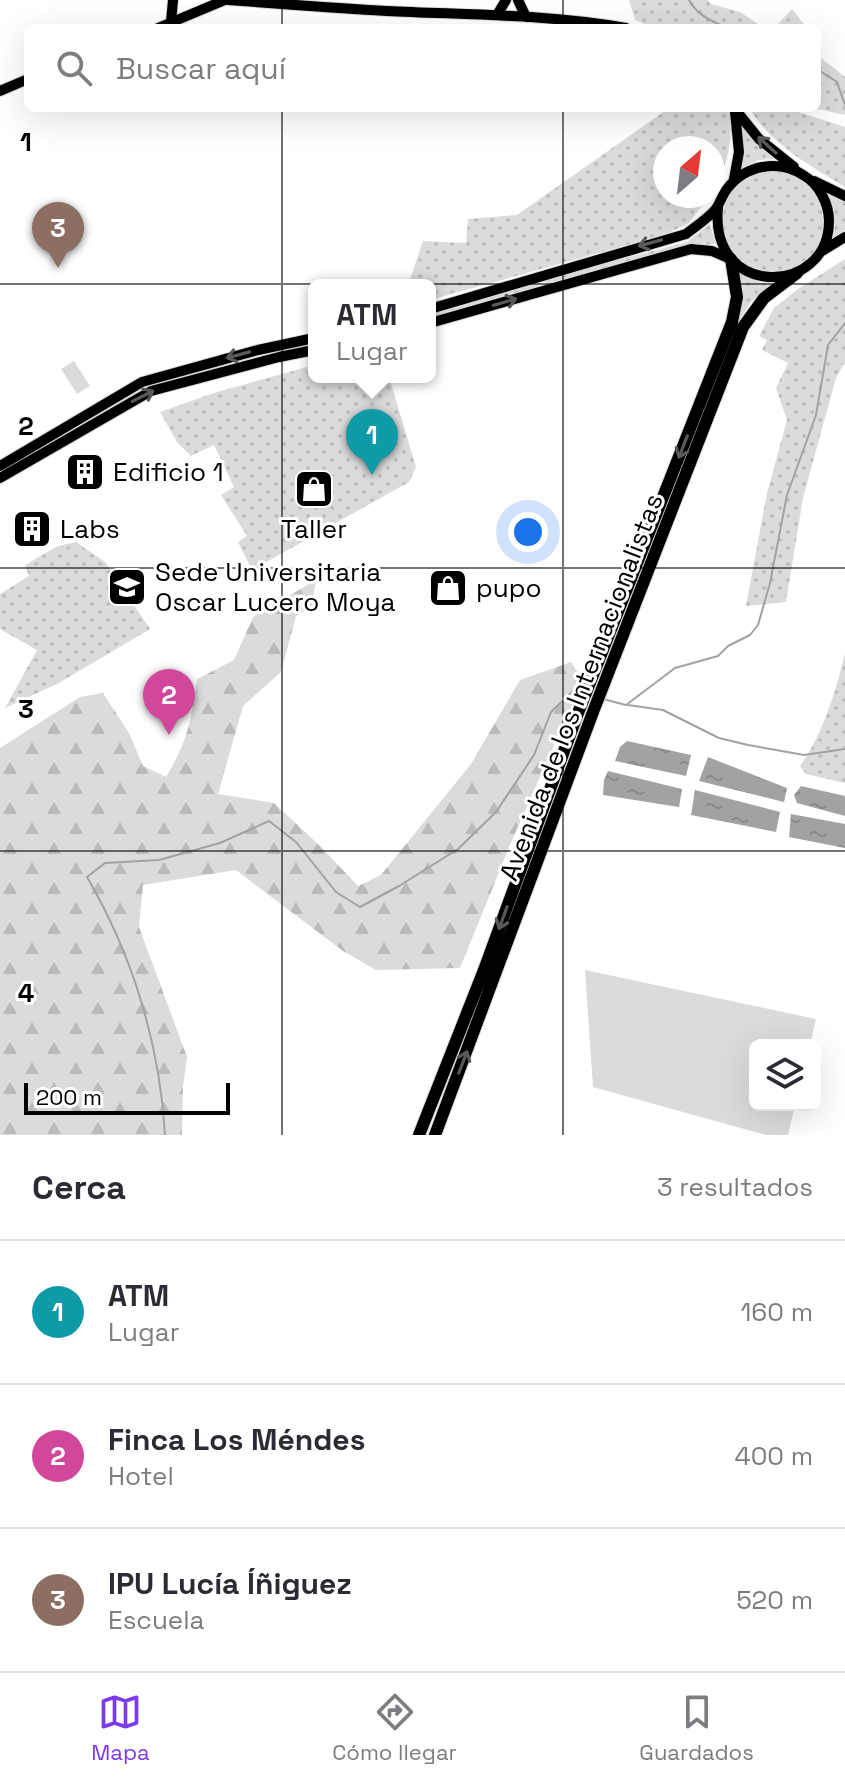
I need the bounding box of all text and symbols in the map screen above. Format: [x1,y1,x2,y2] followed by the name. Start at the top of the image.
[24,24,821,112] search box
[52,46,96,90] icon: search
[116,49,286,88] text: Buscar aquí
[20,125,32,159] text: 1
[653,136,725,208] north arrow
[757,136,777,154] one-way arrow
[32,202,84,268] pin: 3
[638,236,664,251] one-way arrow
[308,279,436,383] popup
[492,294,518,309] one-way arrow
[336,295,397,334] text: ATM
[336,334,408,368] text: Lugar
[225,348,251,363] one-way arrow
[131,388,155,404] one-way arrow
[18,409,34,443] text: 2
[346,409,398,475] pin: 1
[675,434,689,459] one-way arrow
[64,451,106,493] building icon: Edificio 1
[113,455,224,489] place label: Edificio 1
[293,468,335,510] shop icon: Taller
[491,489,671,885] street label: Avenida de los Internacionalistas
[11,508,53,550] building icon: Labs
[60,512,120,546] place label: Labs
[281,512,347,546] place label: Taller
[508,512,548,552] your location
[155,555,396,619] place label: Sede Universitaria Oscar Lucero Moya
[106,566,148,608] school or university icon: Sede Universitaria Oscar Lucero Moya
[427,567,469,609] shop icon: pupo
[476,571,541,605] place label: pupo
[143,669,195,735] pin: 2
[18,692,34,726] text: 3
[495,905,509,930] one-way arrow
[18,976,34,1010] text: 4
[749,1039,821,1111] map controls
[749,1039,821,1111] button: layers
[457,1050,471,1075] one-way arrow
[24,1079,230,1115] scale bar
[36,1083,102,1111] text: 200 m
[32,1166,126,1209] text: Cerca
[657,1170,813,1204] text: 3 resultados
[108,1276,169,1315] text: ATM
[52,1295,64,1329] text: 1
[741,1295,813,1329] text: 160 m
[108,1315,179,1349] text: Lugar
[108,1420,365,1459] text: Finca Los Méndes
[50,1439,66,1473] text: 2
[734,1439,813,1473] text: 400 m
[108,1459,174,1493] text: Hotel
[108,1564,352,1603] text: IPU Lucía Íñiguez
[50,1583,66,1617] text: 3
[736,1583,813,1617] text: 520 m
[108,1603,205,1637] text: Escuela
[91,1690,150,1766] tab: Mapa
[332,1690,457,1766] tab: Cómo llegar
[639,1690,754,1766] tab: Guardados

